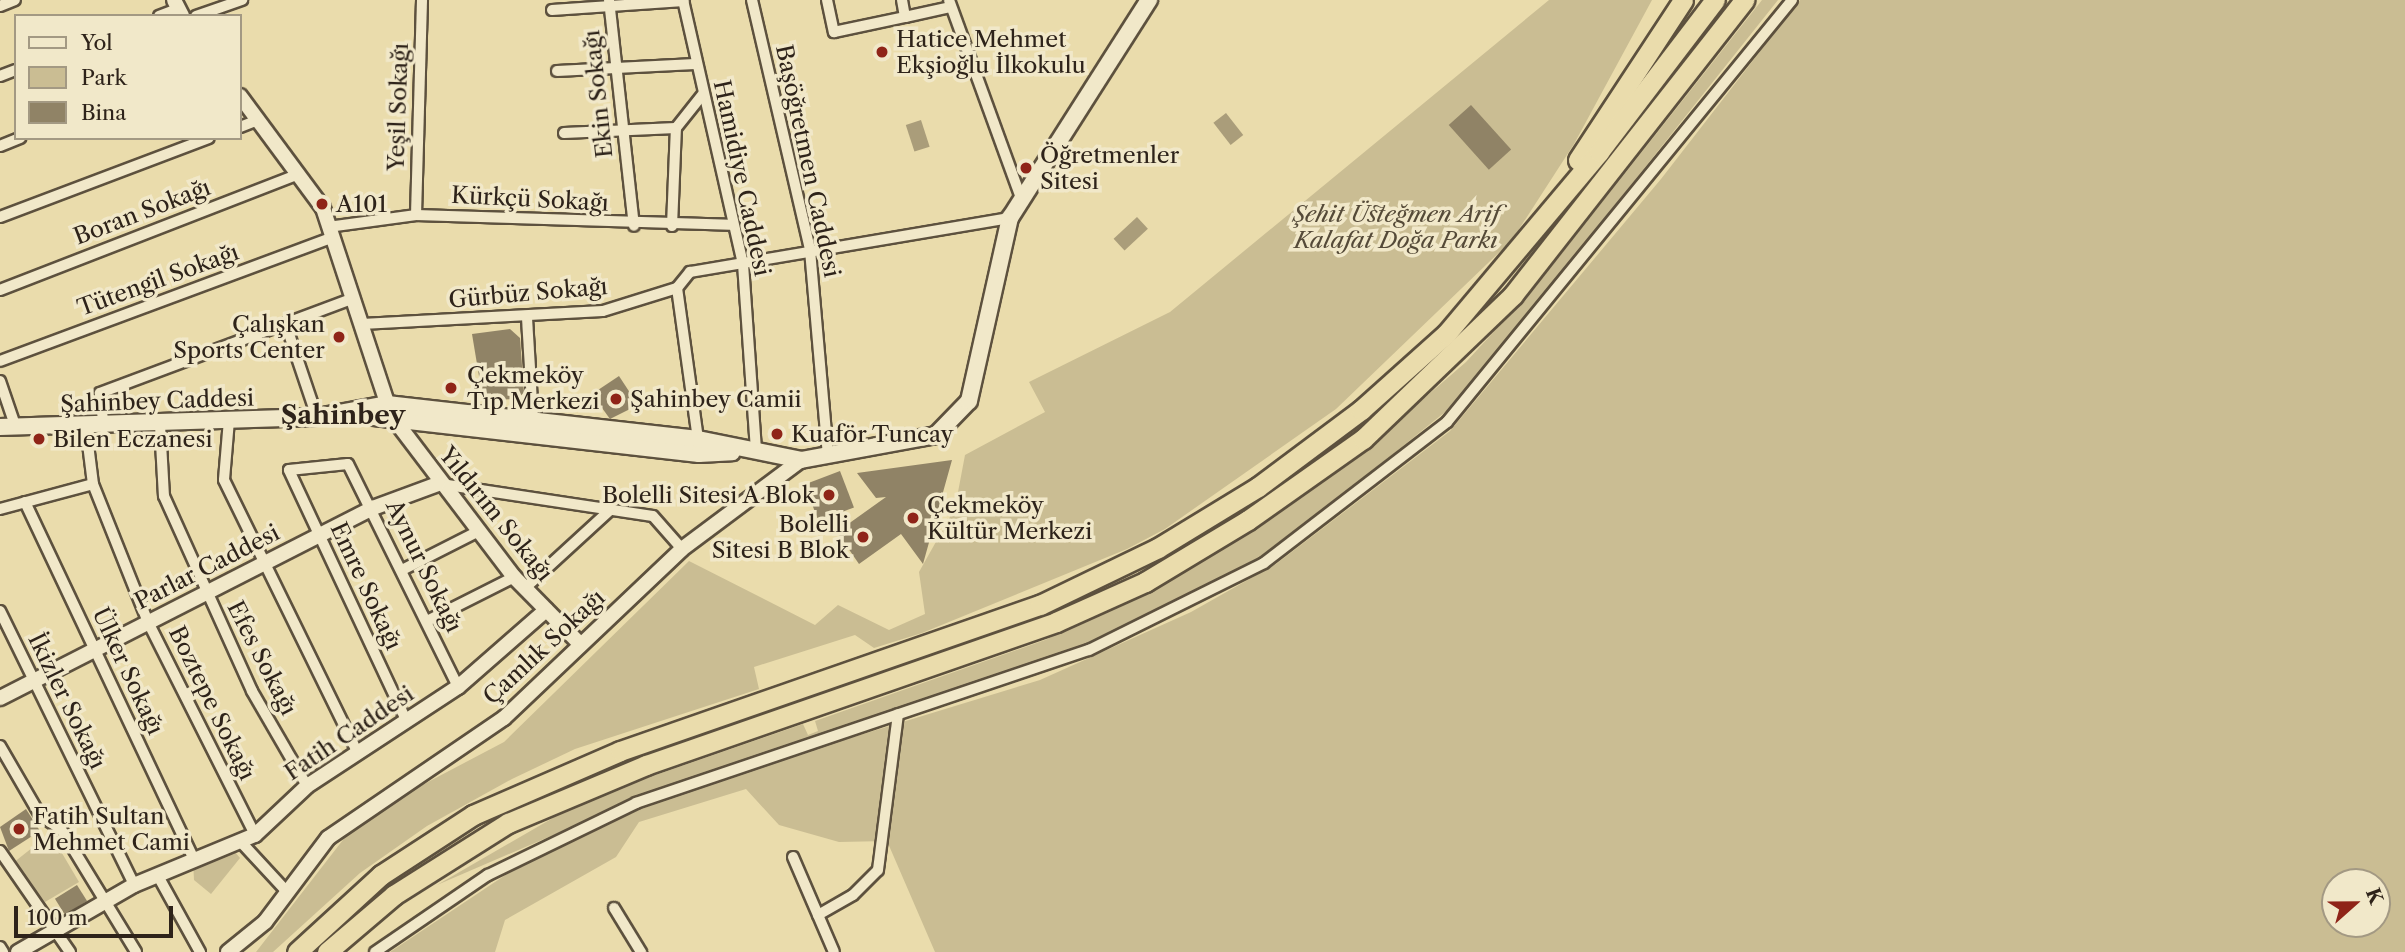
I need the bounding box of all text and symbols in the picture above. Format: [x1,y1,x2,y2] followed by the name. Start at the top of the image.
[14,14,242,140] legend
[896,25,1086,79] place label: Hatice Mehmet Ekşioğlu İlkokulu
[578,29,618,159] street label: Ekin Sokağı
[81,30,113,55] text: Yol
[382,42,414,172] street label: Yeşil Sokağı
[770,42,846,280] street label: Başöğretmen Caddesi
[874,44,890,60] marker: Hatice Mehmet Ekşioğlu İlkokulu
[81,65,127,90] text: Park
[708,77,776,279] street label: Hamidiye Caddesi
[81,100,126,125] text: Bina
[1040,141,1179,195] place label: Öğretmenler Sitesi
[1018,160,1034,176] marker: Öğretmenler Sitesi
[70,173,214,251] street label: Boran Sokağı
[451,181,609,217] street label: Kürkçü Sokağı
[336,190,387,218] place label: A101
[314,196,330,212] marker: A101
[1293,200,1499,254] park label: Şehit Üsteğmen Arif Kalafat Doğa Parkı
[74,238,242,322] street label: Tütengil Sokağı
[447,272,609,314] street label: Gürbüz Sokağı
[173,310,325,364] place label: Çalışkan Sports Center
[331,329,347,345] marker: Çalışkan Sports Center
[467,361,600,415] place label: Çekmeköy Tıp Merkezi
[441,378,461,398] marker: Çekmeköy Tıp Merkezi
[59,384,255,418] street label: Şahinbey Caddesi
[630,385,802,413] place label: Şahinbey Camii
[608,391,624,407] marker: Şahinbey Camii
[281,400,405,432] district label: Şahinbey
[791,420,955,448] place label: Kuaför Tuncay
[53,425,212,453] place label: Bilen Eczanesi
[769,426,785,442] marker: Kuaför Tuncay
[31,431,47,447] marker: Bilen Eczanesi
[433,441,559,587] street label: Yıldırım Sokağı
[600,481,815,509] place label: Bolelli Sitesi A Blok
[821,487,837,503] marker: Bolelli Sitesi A Blok
[927,491,1093,545] place label: Çekmeköy Kültür Merkezi
[380,495,468,637] street label: Aynur Sokağı
[712,510,849,564] place label: Bolelli Sitesi B Blok
[905,510,921,526] marker: Çekmeköy Kültür Merkezi
[324,518,408,654] street label: Emre Sokağı
[130,519,284,615] street label: Parlar Caddesi
[855,529,871,545] marker: Bolelli Sitesi B Blok
[477,584,611,710] street label: Çamlık Sokağı
[221,596,303,720] street label: Efes Sokağı
[86,603,170,739] street label: Ülker Sokağı
[163,621,261,785] street label: Boztepe Sokağı
[22,628,112,774] street label: İkizler Sokağı
[279,680,419,786] street label: Fatih Caddesi
[33,802,190,856] place label: Fatih Sultan Mehmet Cami
[11,821,27,837] marker: Fatih Sultan Mehmet Cami
[2321,868,2391,938] north arrow
[2361,885,2388,907] text: K
[18,892,177,936] scale bar
[27,905,88,930] text: 100 m

